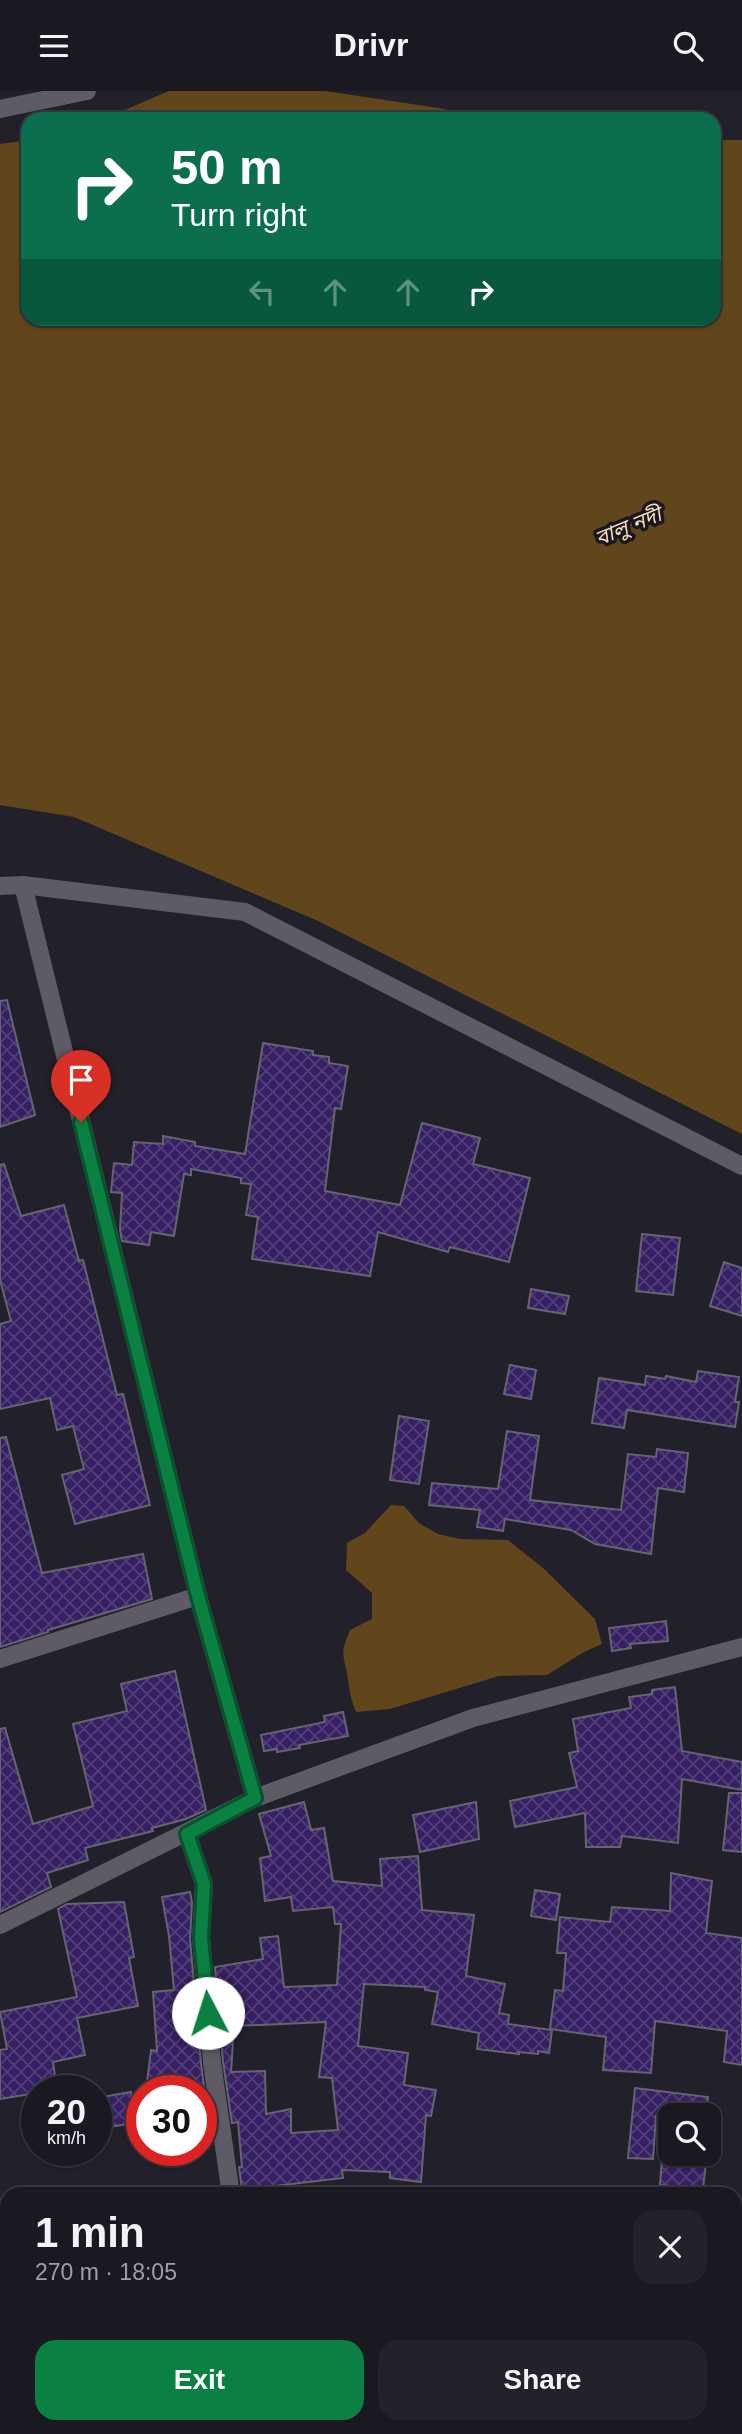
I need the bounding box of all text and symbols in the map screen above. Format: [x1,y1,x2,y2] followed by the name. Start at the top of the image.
[35,27,73,65] icon: menu
[334,27,408,63] text: Drivr
[669,27,707,65] icon: search
[56,140,147,231] icon: right
[171,140,283,194] text: 50 m
[171,197,307,233] text: Turn right
[243,273,281,311] icon: left
[316,273,354,311] icon: ahead
[389,273,427,311] icon: ahead
[462,273,500,311] icon: right
[591,500,669,551] water label: বালু নদী
[51,1050,111,1122] pin
[62,1061,100,1099] icon: arrive
[171,1976,245,2050] position arrow
[126,2075,217,2166] speed limit sign: 30
[47,2092,86,2131] text: 20
[658,2103,721,2166] map controls
[658,2103,721,2166] button: search
[47,2128,86,2148] text: km/h
[35,2209,145,2256] text: 1 min
[633,2210,707,2284] button: close
[35,2259,177,2285] text: 270 m · 18:05
[35,2340,364,2420] button: Exit
[378,2340,707,2420] button: Share

